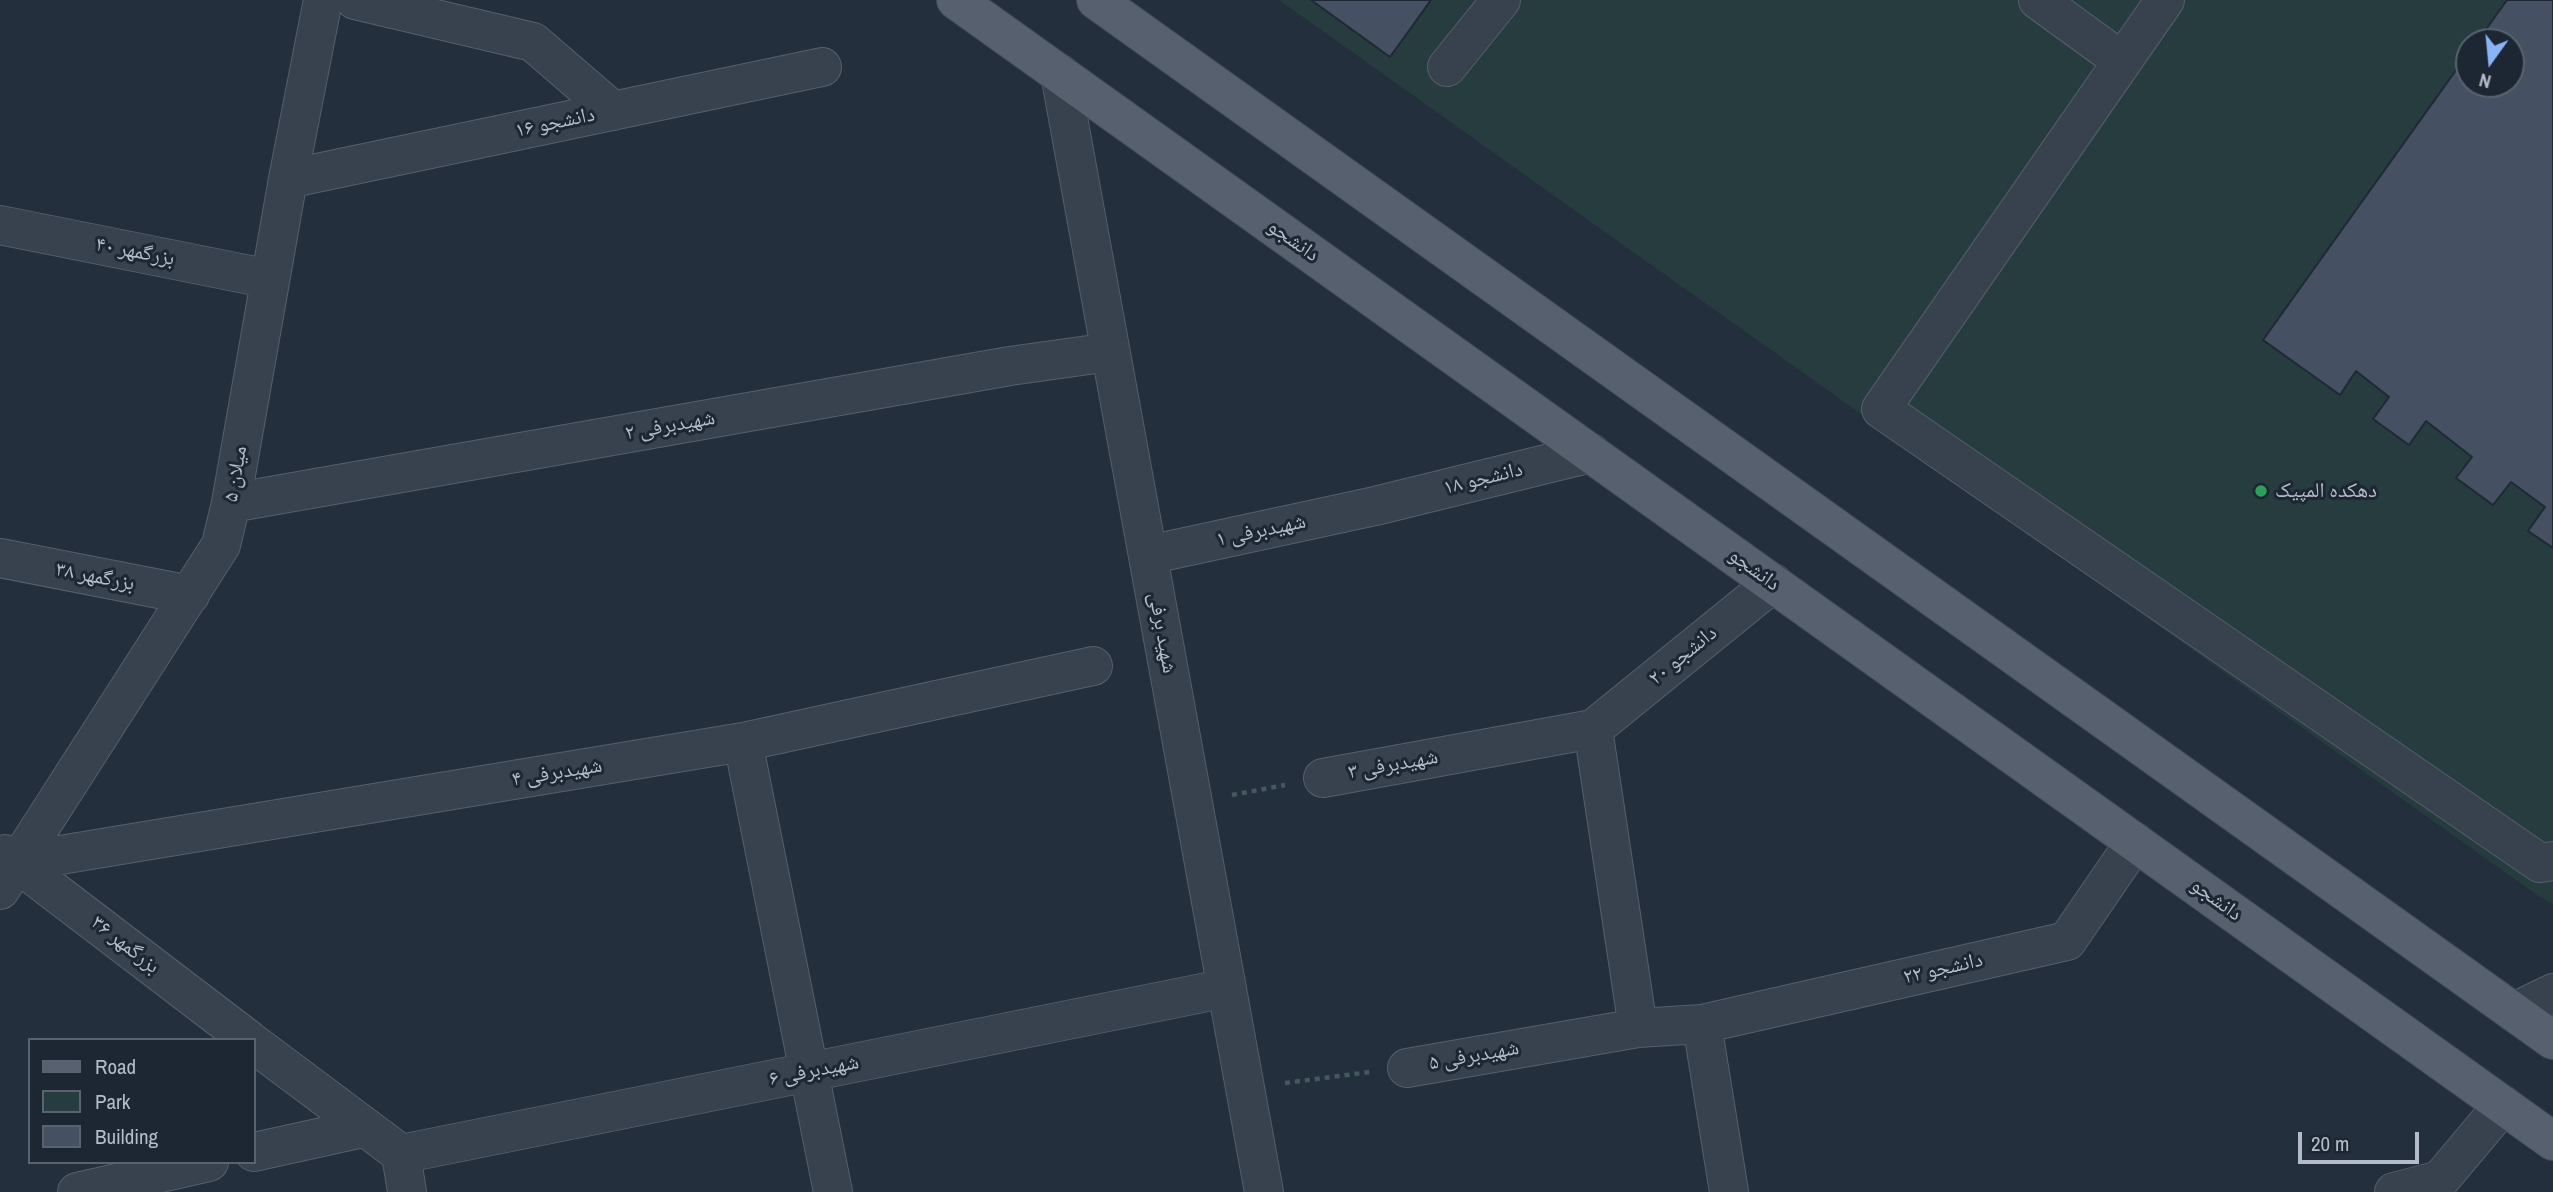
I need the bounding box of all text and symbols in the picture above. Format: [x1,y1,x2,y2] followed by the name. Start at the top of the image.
[2455,28,2525,98] north arrow
[2476,67,2494,95] text: N
[513,102,597,144] street label: دانشجو ۱۶
[1262,214,1324,268] street label: دانشجو
[93,232,177,272] street label: بزرگمهر ۴۰
[623,406,717,446] street label: شهیدبرفی ۲
[219,444,253,504] street label: میلان ۵
[1441,457,1525,501] street label: دانشجو ۱۸
[2275,478,2377,504] place label: دهکده المپیک
[2253,483,2269,499] marker: دهکده المپیک
[1214,509,1308,553] street label: شهیدبرفی ۱
[1723,543,1785,597] street label: دانشجو
[53,557,137,597] street label: بزرگمهر ۳۸
[1143,591,1181,675] street label: شهید برفی
[1644,621,1722,691] street label: دانشجو ۲۰
[1346,745,1440,785] street label: شهیدبرفی ۳
[510,753,604,793] street label: شهیدبرفی ۴
[2185,873,2247,927] street label: دانشجو
[86,910,164,980] street label: بزرگمهر ۳۶
[1901,948,1985,990] street label: دانشجو ۲۲
[1427,1036,1521,1076] street label: شهیدبرفی ۵
[28,1038,256,1164] legend
[767,1050,861,1092] street label: شهیدبرفی ۶
[95,1052,136,1081] text: Road
[95,1087,130,1116] text: Park
[2301,1118,2422,1162] scale bar
[95,1122,158,1151] text: Building
[2311,1129,2349,1158] text: 20 m

